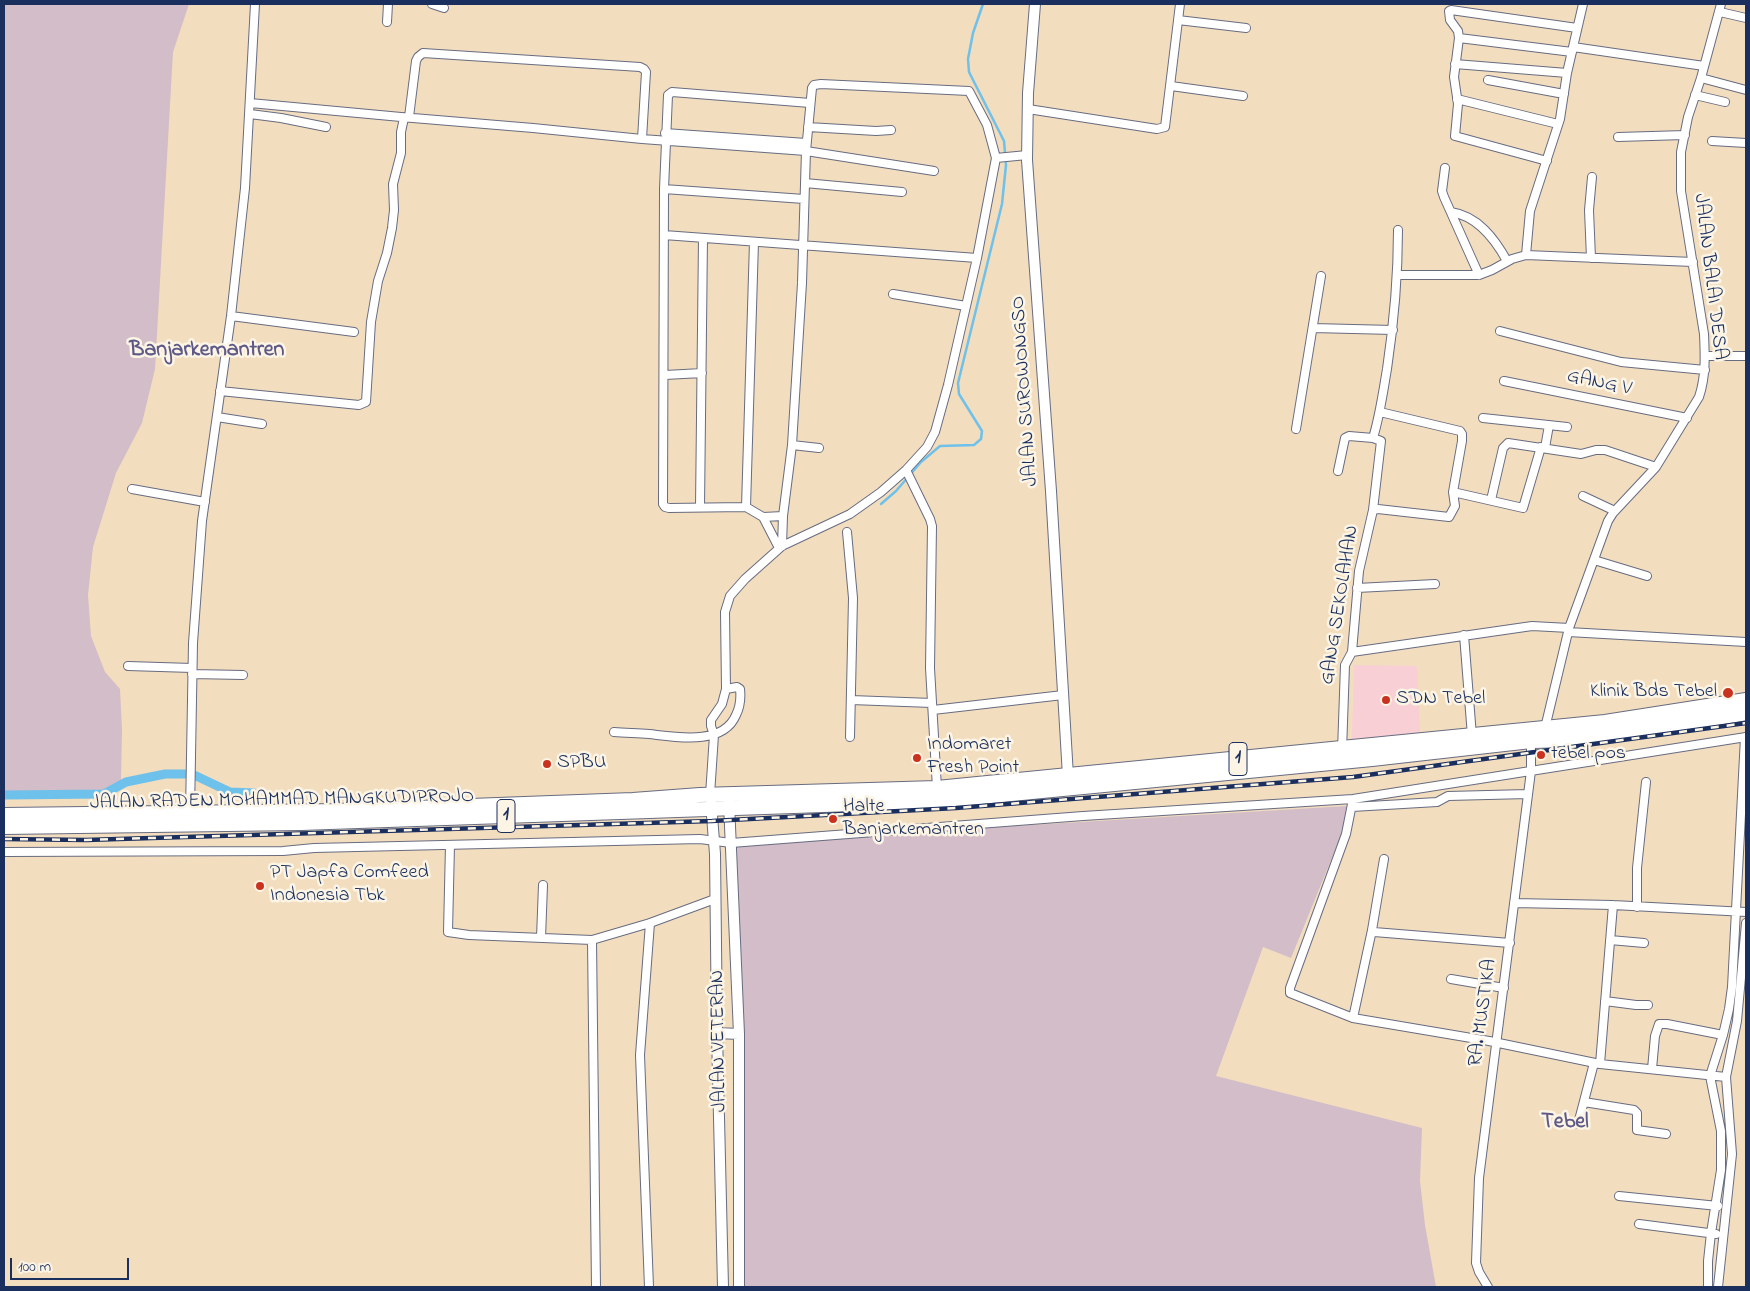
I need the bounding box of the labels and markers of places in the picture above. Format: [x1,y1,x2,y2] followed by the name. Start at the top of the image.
[1590,681,1717,705] place label: Klinik Bds Tebel
[1721,686,1735,700] marker: Klinik Bds Tebel
[1396,688,1485,712] place label: SDN Tebel
[1380,694,1392,706] marker: SDN Tebel
[927,734,1019,781] place label: Indomaret Fresh Point
[1551,743,1626,767] place label: tebel pos
[1535,749,1547,761] marker: tebel pos
[557,752,606,776] place label: SPBU
[911,752,923,764] marker: Indomaret Fresh Point
[541,758,553,770] marker: SPBU
[843,796,984,843] place label: Halte Banjarkemantren
[827,813,839,825] marker: Halte Banjarkemantren
[270,862,429,909] place label: PT Japfa Comfeed Indonesia Tbk
[254,880,266,892] marker: PT Japfa Comfeed Indonesia Tbk

